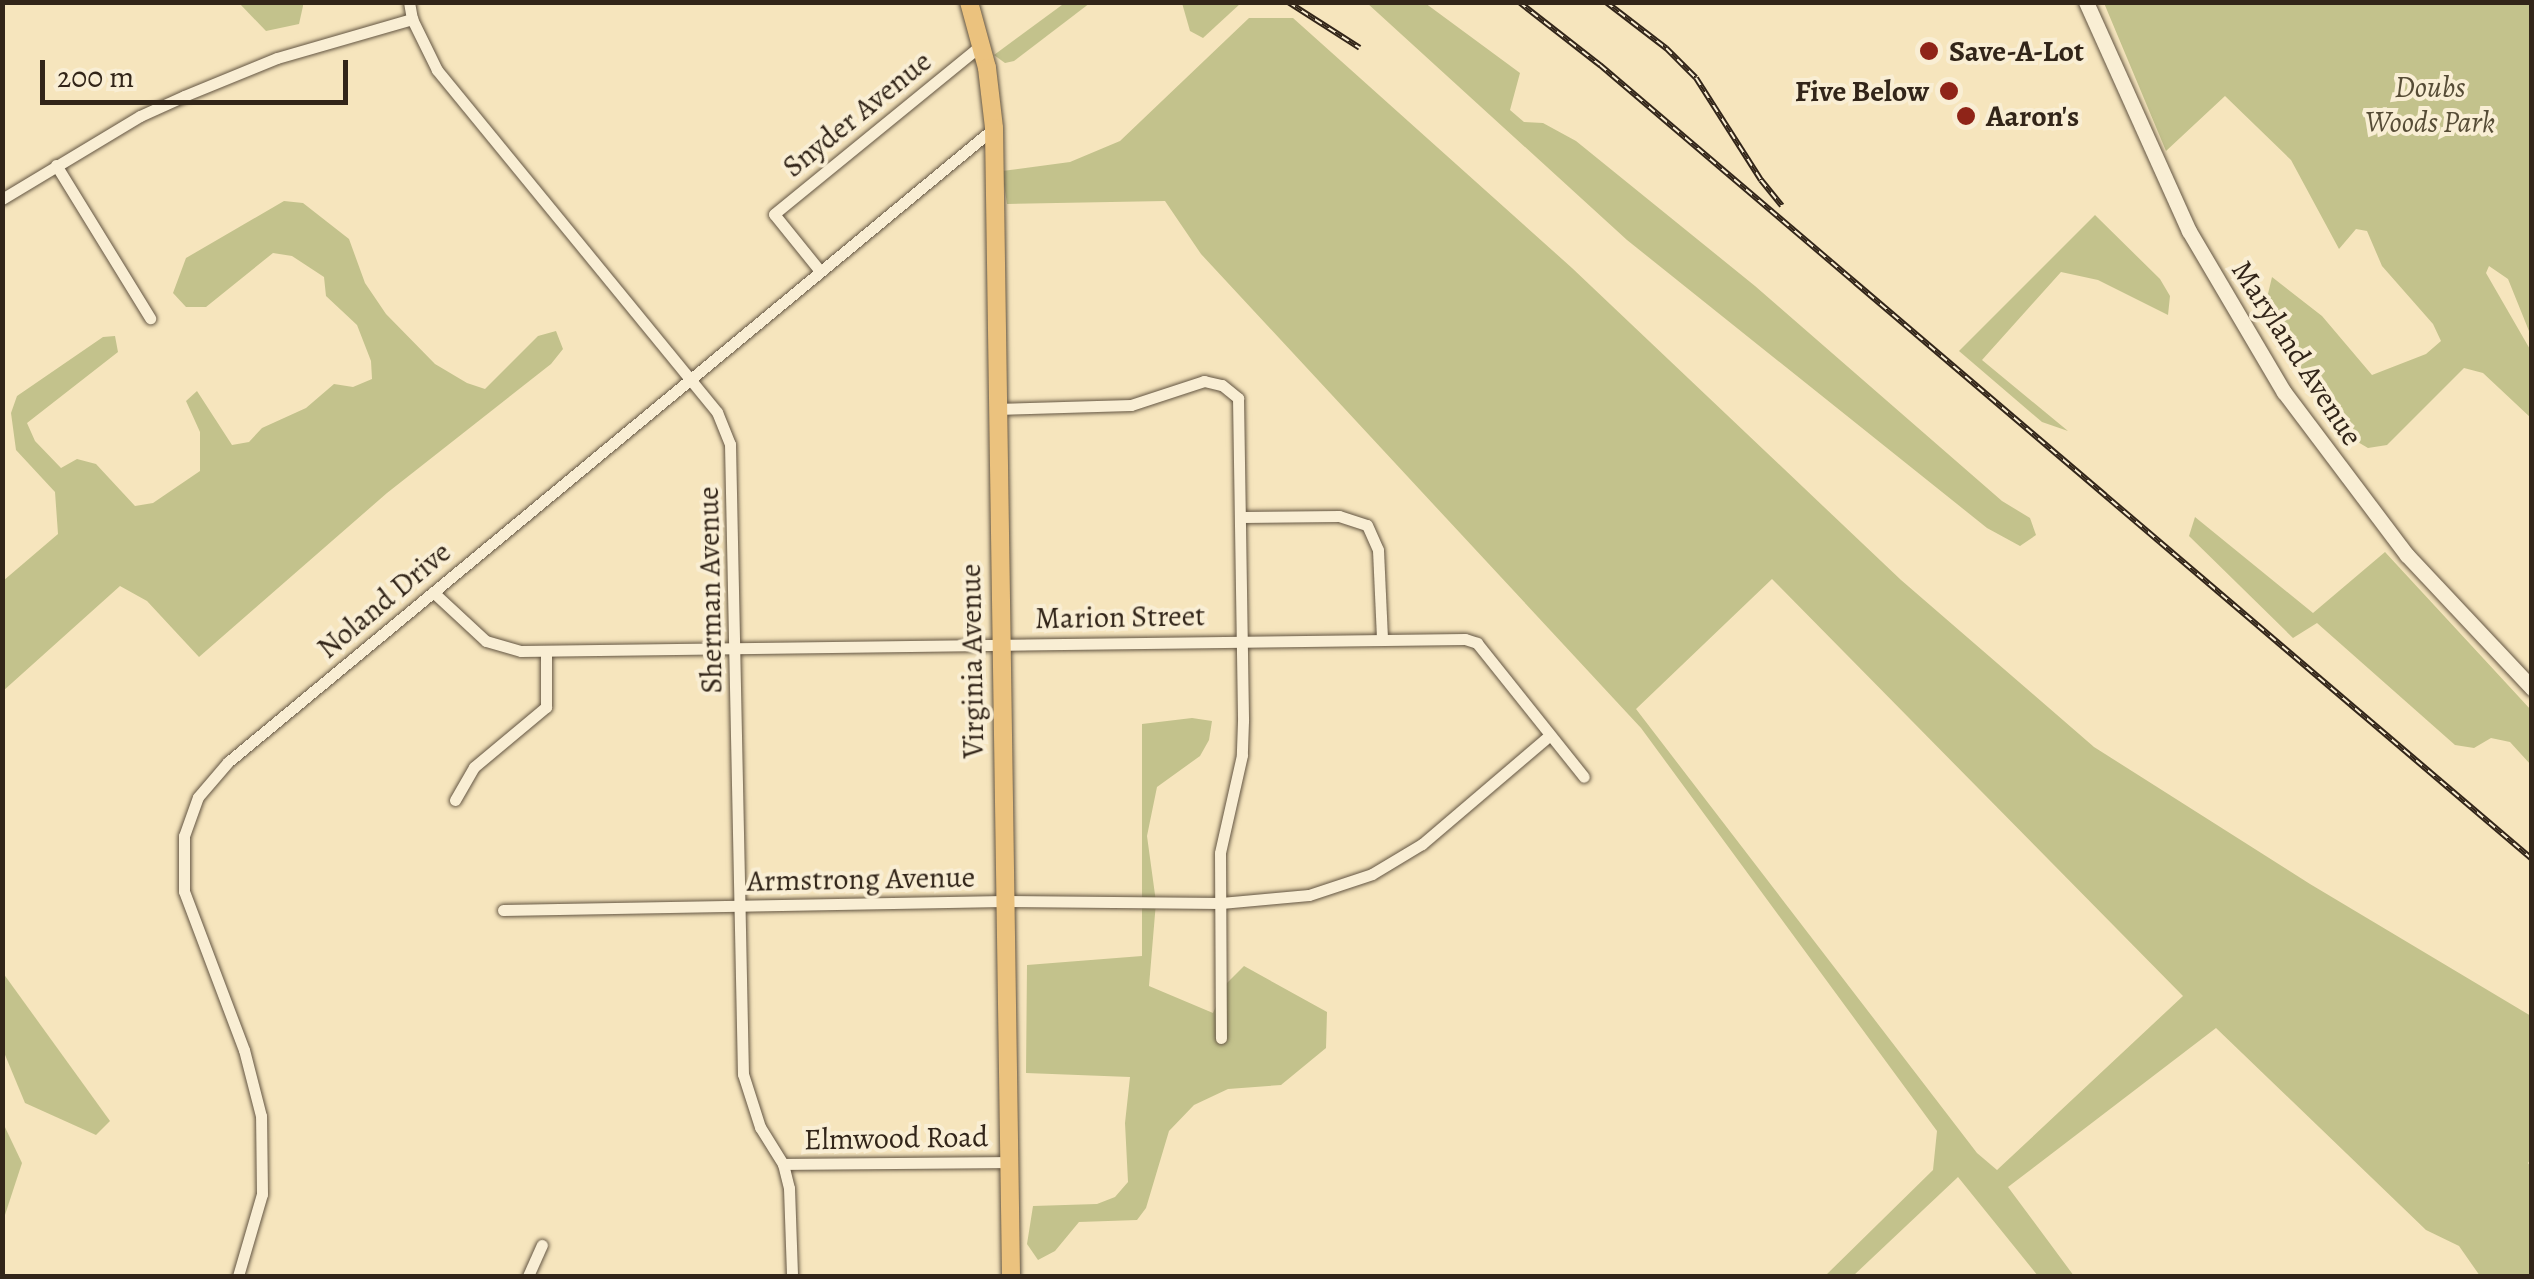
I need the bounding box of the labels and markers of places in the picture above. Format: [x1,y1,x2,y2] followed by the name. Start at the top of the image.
[1949,33,2084,69] place label: Save-A-Lot
[1918,40,1940,62] marker: Save-A-Lot
[1795,73,1929,109] place label: Five Below
[1938,80,1960,102] marker: Five Below
[1986,98,2079,134] place label: Aaron's
[1955,105,1977,127] marker: Aaron's

